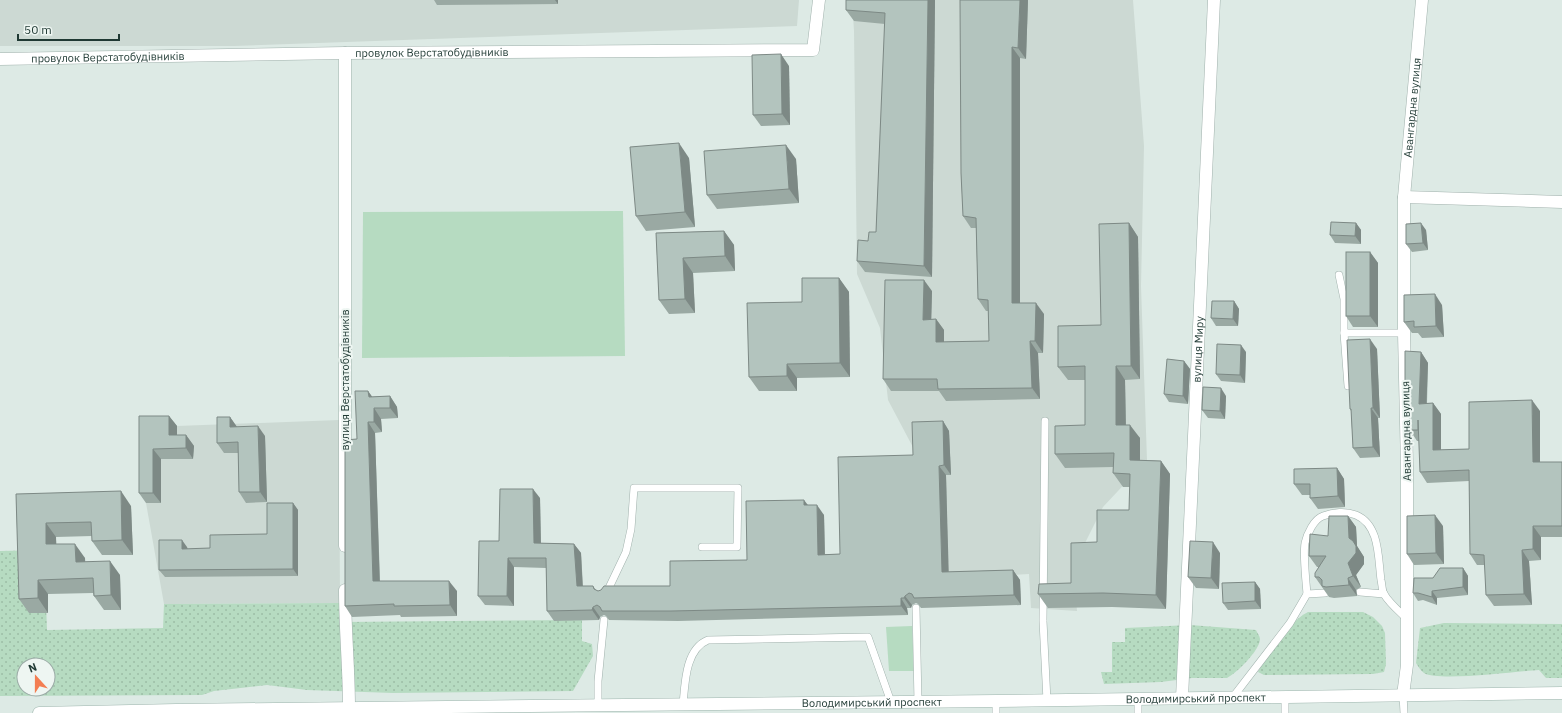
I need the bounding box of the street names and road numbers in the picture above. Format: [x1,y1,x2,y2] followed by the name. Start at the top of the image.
[355,45,509,60] street label: провулок Верстатобудівників
[31,49,185,65] street label: провулок Верстатобудівників
[1401,57,1424,158] street label: Авангардна вулиця
[338,309,352,451] street label: вулиця Верстатобудівників
[1189,315,1207,383] street label: вулиця Миру
[1398,381,1414,481] street label: Авангардна вулиця
[1126,690,1266,706] street label: Володимирський проспект
[802,695,942,710] street label: Володимирський проспект

